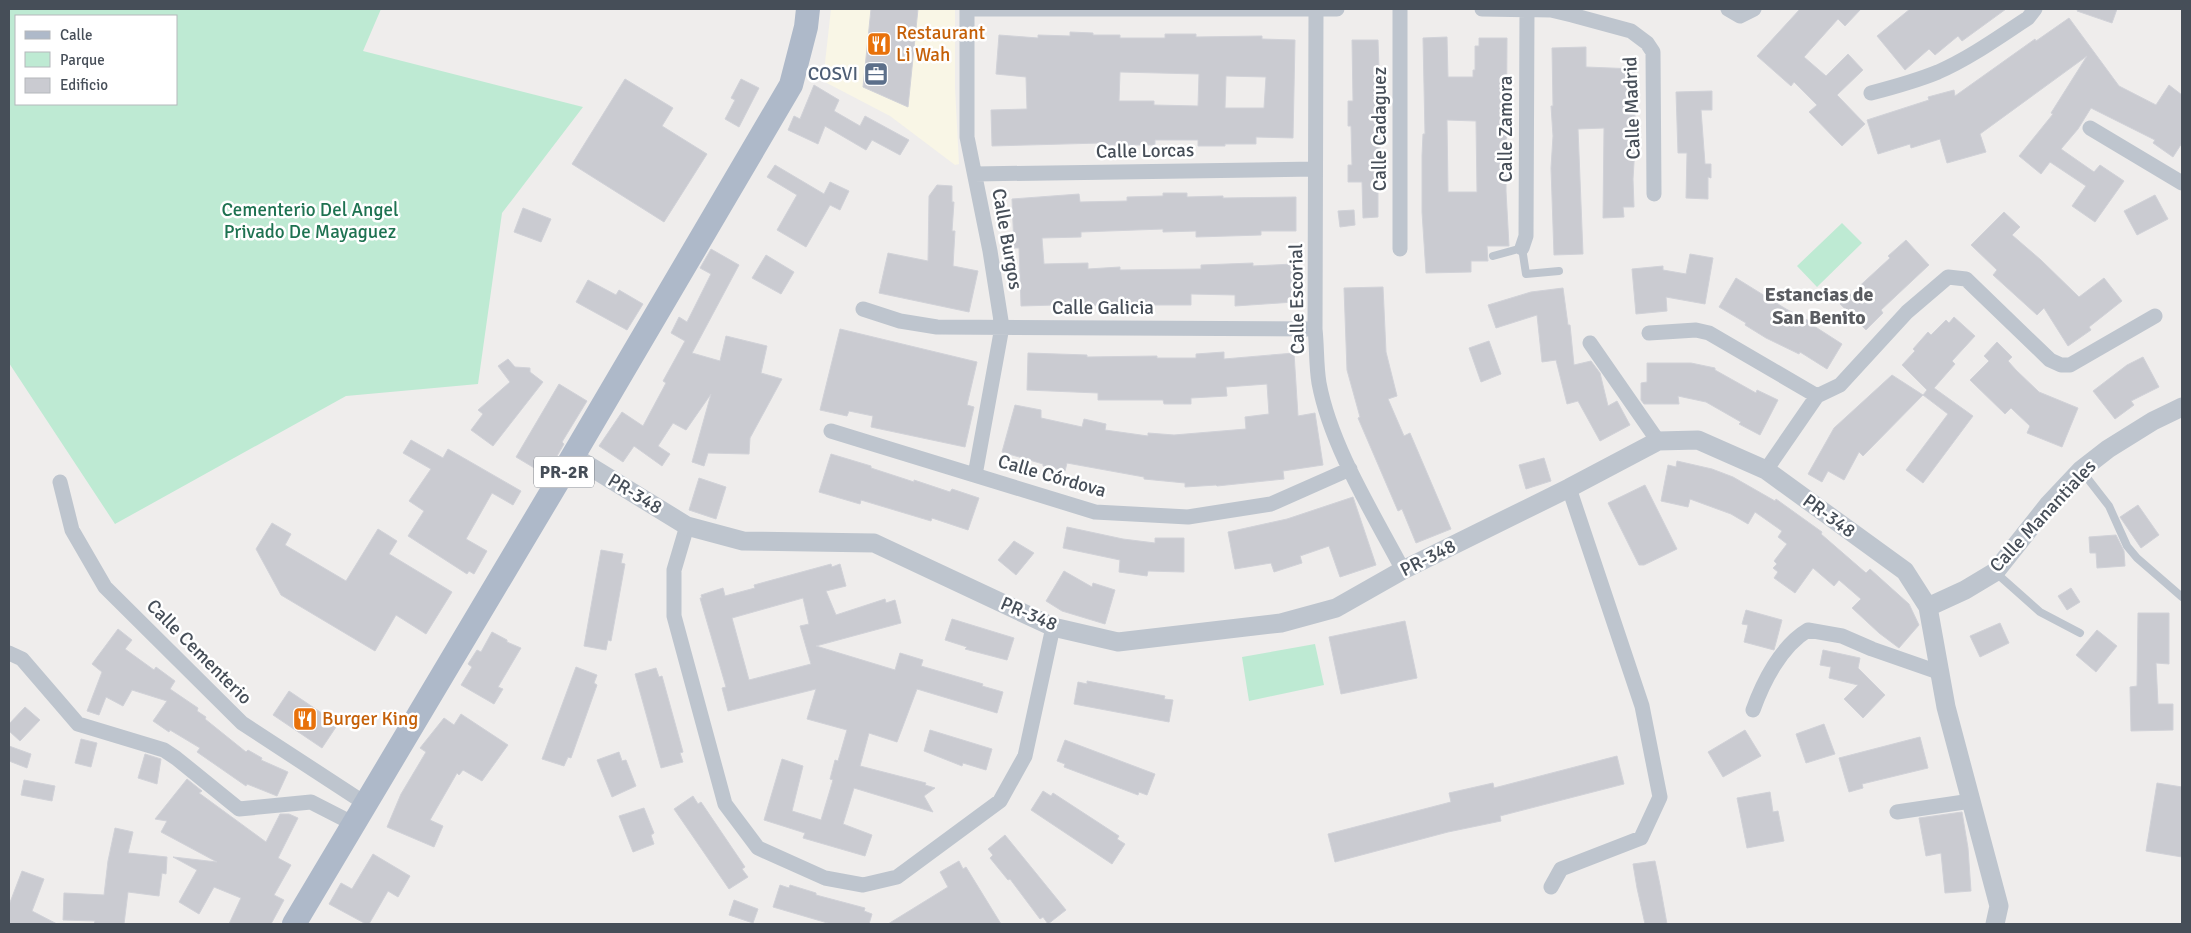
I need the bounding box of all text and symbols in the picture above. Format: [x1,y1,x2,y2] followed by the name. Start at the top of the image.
[15,15,178,105] legend
[896,21,986,67] place label: Restaurant Li Wah
[60,26,93,44] text: Calle
[866,31,892,57] restaurant icon: Restaurant Li Wah
[60,51,105,69] text: Parque
[1618,56,1646,160] street label: Calle Madrid
[863,61,889,87] office icon: COSVI
[808,62,858,86] place label: COSVI
[1368,67,1392,191] street label: Calle Cadaguez
[60,76,108,94] text: Edificio
[1494,76,1518,182] street label: Calle Zamora
[1096,138,1194,164] street label: Calle Lorcas
[986,187,1028,291] street label: Calle Burgos
[221,198,399,244] park label: Cementerio Del Angel Privado De Mayaguez
[1284,243,1310,355] street label: Calle Escorial
[1765,282,1874,330] district label: Estancias de San Benito
[1052,296,1154,320] street label: Calle Galicia
[995,449,1109,503] street label: Calle Córdova
[1985,455,2101,577] street label: Calle Manantiales
[534,457,594,488] road number: PR-2R
[603,468,667,520] street label: PR-348
[1798,489,1860,543] street label: PR-348
[1396,534,1460,582] street label: PR-348
[997,591,1061,637] street label: PR-348
[141,594,257,710] street label: Calle Cementerio
[292,706,318,732] restaurant icon: Burger King
[322,707,418,731] place label: Burger King

